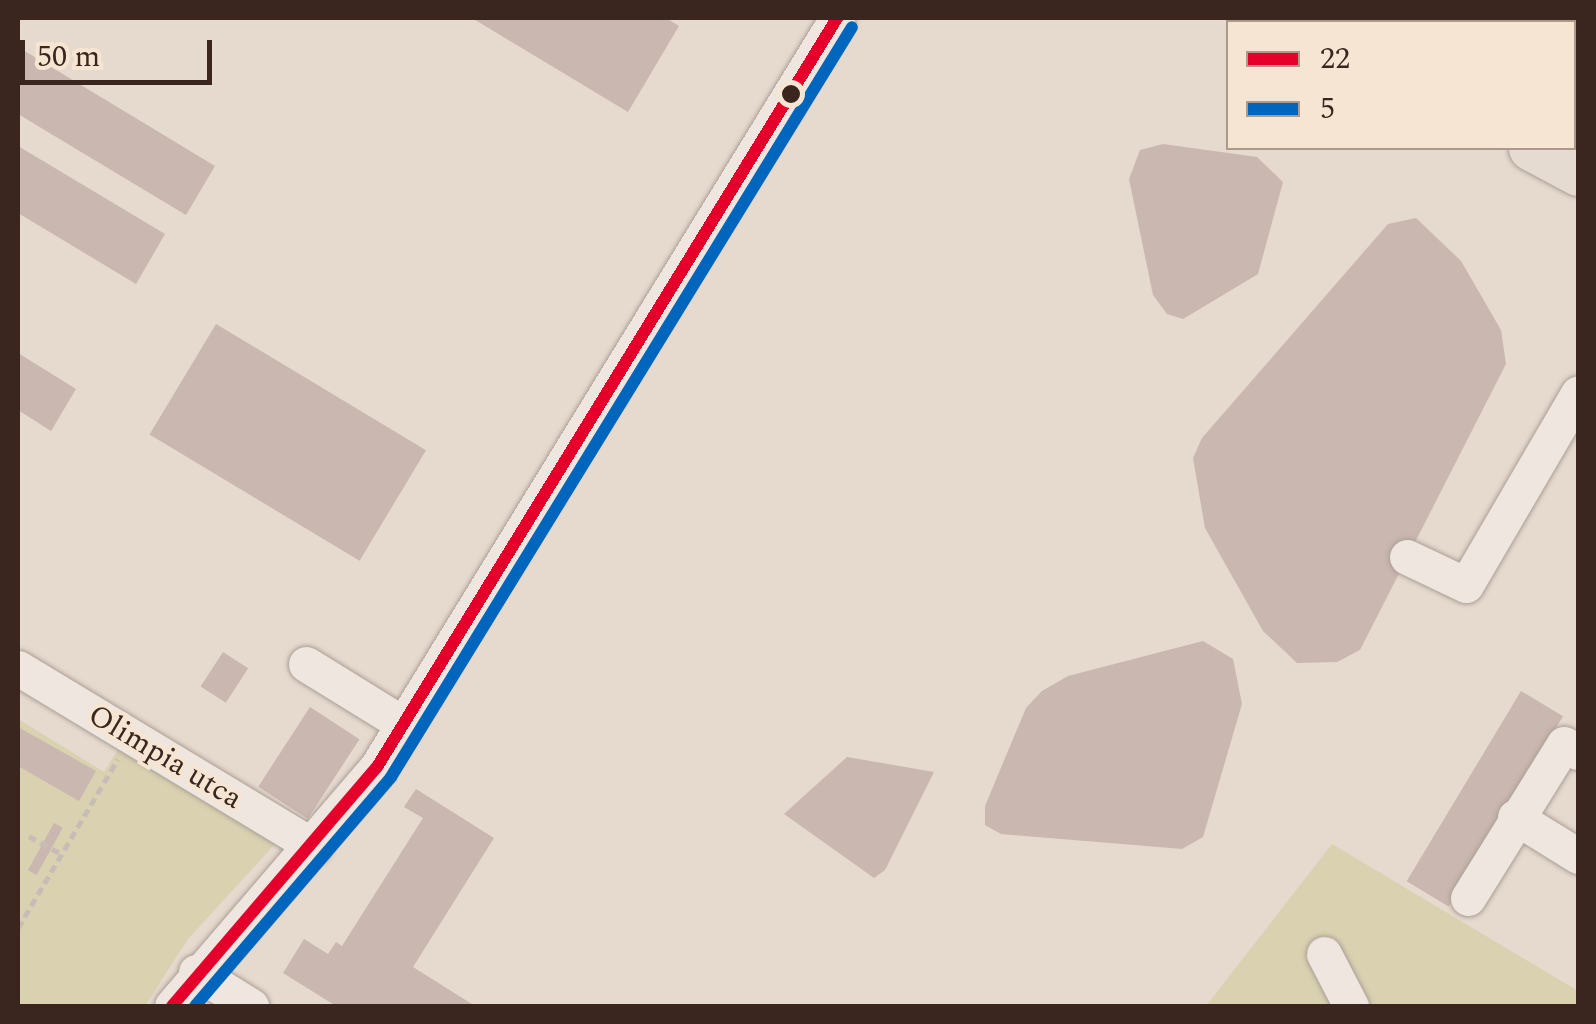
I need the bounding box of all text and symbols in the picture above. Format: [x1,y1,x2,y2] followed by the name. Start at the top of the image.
[25,20,218,82] scale bar
[1226,20,1576,150] legend
[37,34,100,80] text: 50 m
[1320,36,1350,82] text: 22
[781,84,801,104] unlabelled marker
[1320,86,1335,132] text: 5
[81,697,249,817] street label: Olimpia utca

